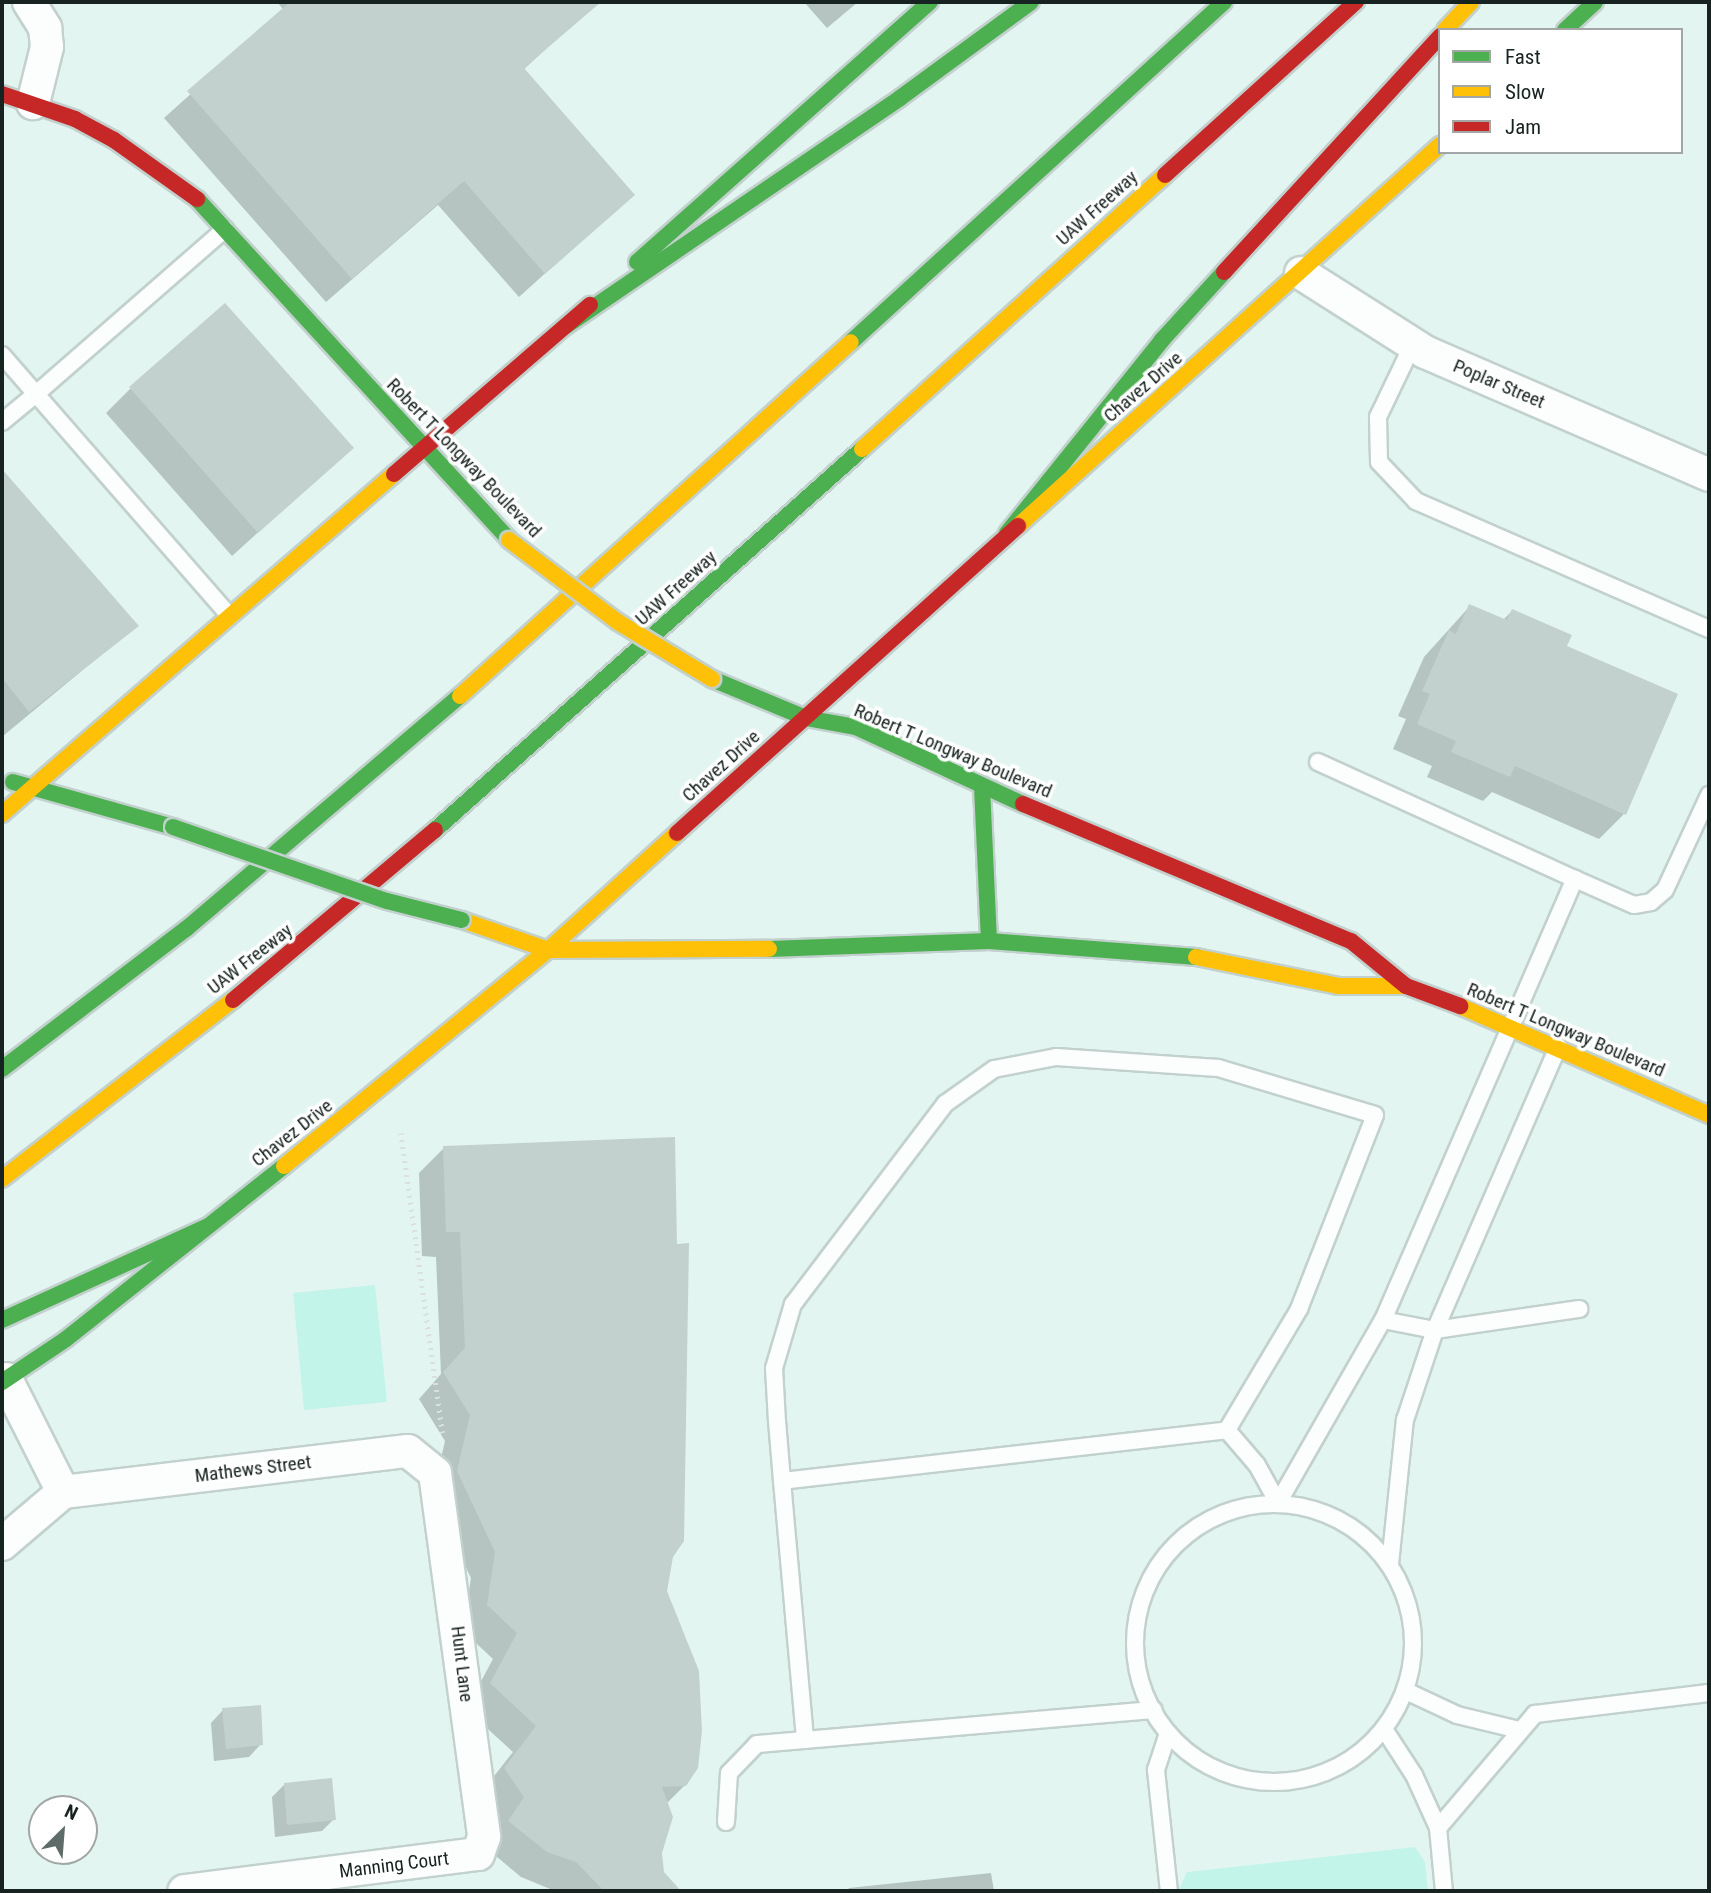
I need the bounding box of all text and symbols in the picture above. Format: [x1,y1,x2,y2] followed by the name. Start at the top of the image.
[1438,28,1683,154] legend
[1505,45,1541,69] text: Fast
[1505,80,1545,104] text: Slow
[1505,115,1541,139] text: Jam
[1052,166,1142,250] street label: UAW Freeway
[1099,347,1187,427] street label: Chavez Drive
[1450,354,1548,414] street label: Poplar Street
[382,373,546,543] street label: Robert T Longway Boulevard
[631,546,721,630] street label: UAW Freeway
[850,699,1056,803] street label: Robert T Longway Boulevard
[678,725,764,807] street label: Chavez Drive
[203,919,297,999] street label: UAW Freeway
[1463,978,1669,1082] street label: Robert T Longway Boulevard
[247,1094,337,1172] street label: Chavez Drive
[194,1451,312,1487] street label: Mathews Street
[446,1625,478,1703] street label: Hunt Lane
[28,1795,98,1865] north arrow
[61,1799,81,1825] text: N
[338,1847,450,1883] street label: Manning Court

